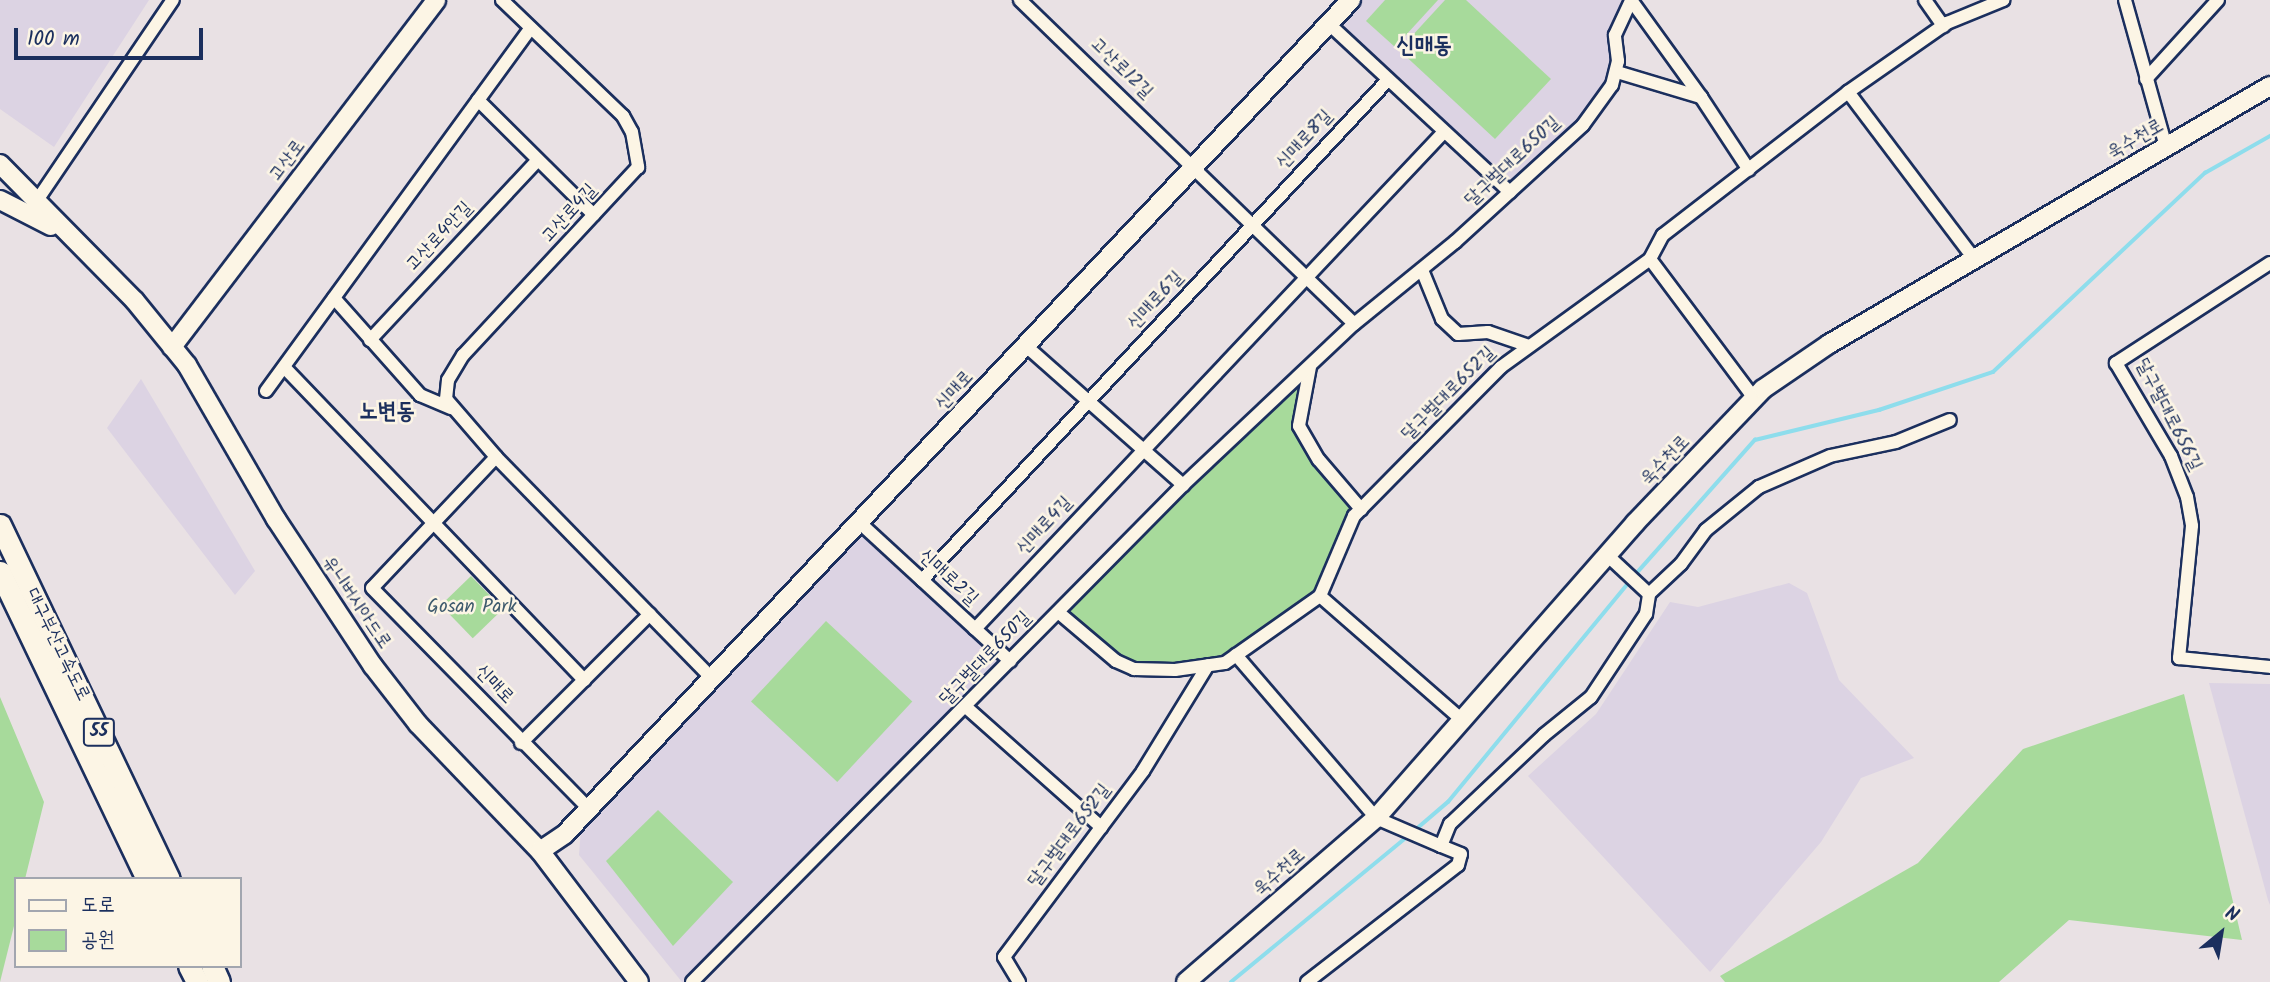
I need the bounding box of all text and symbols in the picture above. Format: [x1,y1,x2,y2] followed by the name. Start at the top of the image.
[18,14,206,58] scale bar
[27,23,80,56] text: 100 m
[1396,32,1452,60] district label: 신매동
[1085,34,1157,104] street label: 고산로12길
[1272,106,1338,174] street label: 신매로8길
[1461,112,1565,212] street label: 달구벌대로650길
[2104,115,2168,165] street label: 욱수천로
[265,136,311,186] street label: 고산로
[538,180,602,248] street label: 고산로4길
[402,197,478,277] street label: 고산로4안길
[1123,267,1189,335] street label: 신매로6길
[1397,342,1501,446] street label: 달구벌대로652길
[2130,355,2206,475] street label: 달구벌대로656길
[931,366,979,416] street label: 신매로
[359,398,415,426] district label: 노변동
[1637,431,1695,491] street label: 욱수천로
[1012,492,1078,560] street label: 신매로4길
[914,545,982,611] street label: 신매로2길
[317,552,395,654] street label: 유니버시아드로
[20,585,94,705] street label: 대구부산고속도로
[427,597,517,619] park label: Gosan Park
[935,607,1037,711] street label: 달구벌대로650길
[470,661,518,709] street label: 신매로
[82,718,116,746] road number: 55
[1024,780,1116,892] street label: 달구벌대로652길
[1249,844,1311,902] street label: 욱수천로
[14,877,242,968] legend
[81,889,115,922] text: 도로
[2186,898,2256,968] north arrow
[2219,899,2244,931] text: N
[81,924,115,957] text: 공원

